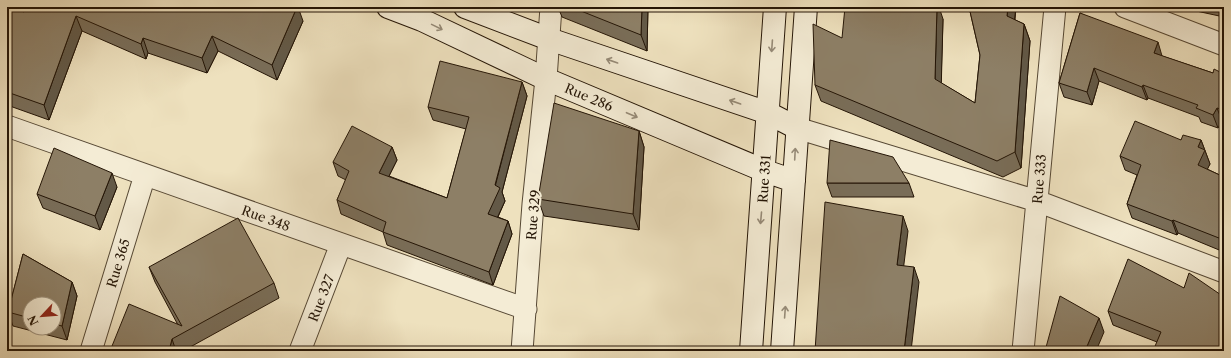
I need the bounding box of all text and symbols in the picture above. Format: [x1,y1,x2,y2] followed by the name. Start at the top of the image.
[431,24,443,31] one-way arrow
[769,39,776,52] one-way arrow
[606,57,619,64] one-way arrow
[562,80,616,114] street label: Rue 286
[730,98,742,106] one-way arrow
[625,112,637,119] one-way arrow
[792,148,799,161] one-way arrow
[754,154,774,204] street label: Rue 331
[1029,154,1049,204] street label: Rue 333
[523,189,543,241] street label: Rue 329
[239,202,293,234] street label: Rue 348
[758,211,765,224] one-way arrow
[103,237,133,289] street label: Rue 365
[305,272,338,324] street label: Rue 327
[22,296,62,336] north arrow
[782,306,789,319] one-way arrow
[24,313,41,328] text: N

